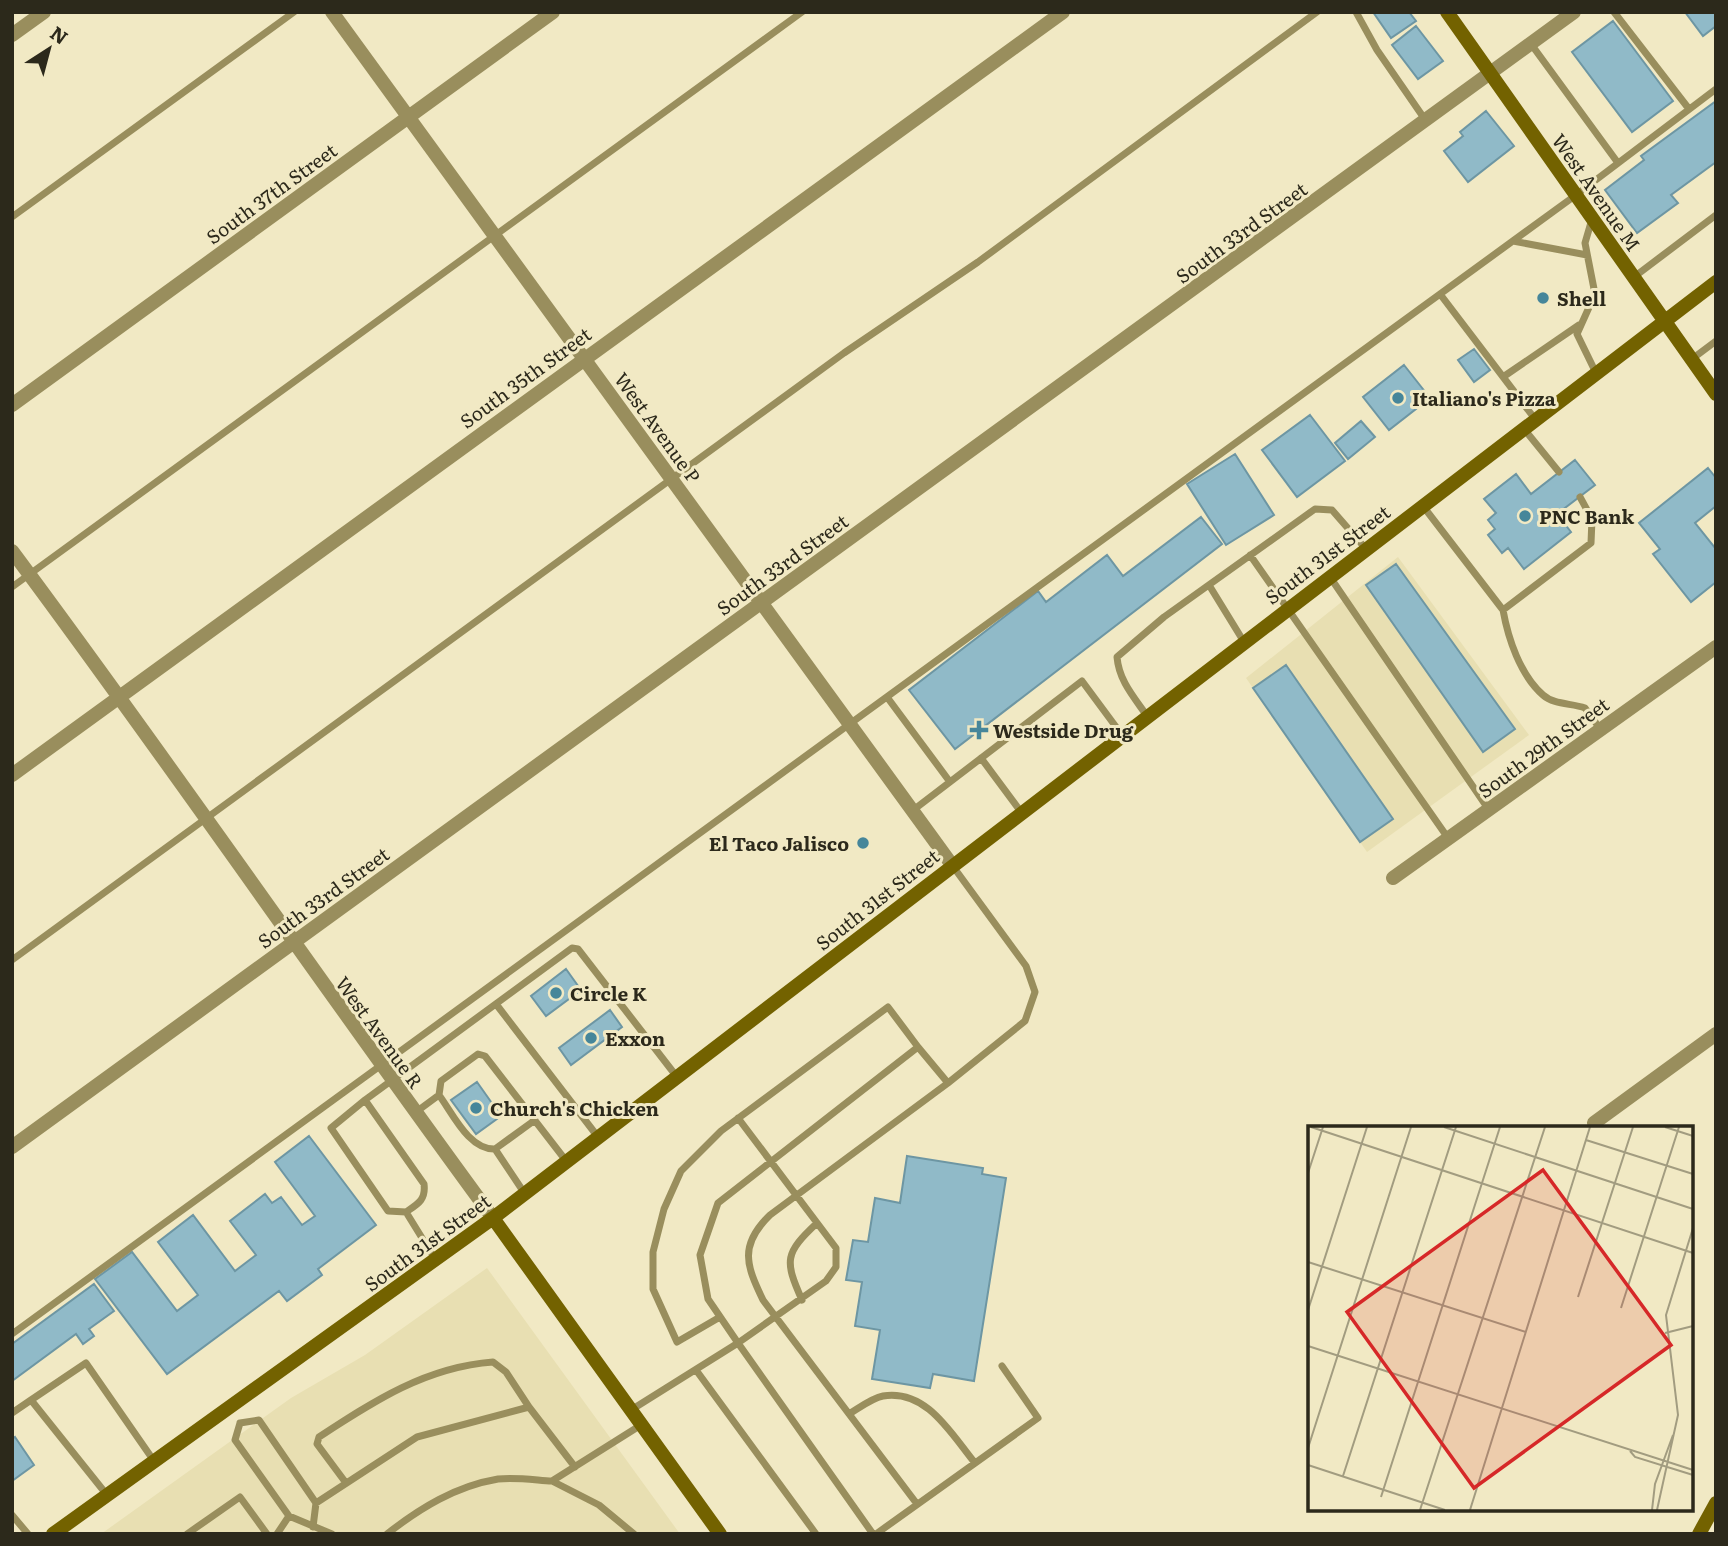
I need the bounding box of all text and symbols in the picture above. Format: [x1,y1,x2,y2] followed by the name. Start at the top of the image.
[14,14,84,84] north arrow
[45,18,74,50] text: N
[1546,127,1648,257] street label: West Avenue M
[200,136,342,250] street label: South 37th Street
[1169,174,1313,289] street label: South 33rd Street
[1557,284,1606,312] place label: Shell
[1535,290,1551,306] marker: Shell
[454,320,597,434] street label: South 35th Street
[608,366,708,488] street label: West Avenue P
[1412,384,1556,412] place label: Italiano's Pizza
[1390,390,1406,406] marker: Italiano's Pizza
[1259,497,1396,610] street label: South 31st Street
[1539,502,1634,530] place label: PNC Bank
[710,506,854,621] street label: South 33rd Street
[1517,508,1533,524] marker: PNC Bank
[1472,690,1615,804] street label: South 29th Street
[993,716,1134,744] place label: Westside Drug
[971,722,987,738] marker: Westside Drug
[709,829,849,857] place label: El Taco Jalisco
[855,835,871,851] marker: El Taco Jalisco
[251,839,395,954] street label: South 33rd Street
[809,842,945,956] street label: South 31st Street
[330,970,430,1094] street label: West Avenue R
[570,979,647,1007] place label: Circle K
[548,985,564,1001] marker: Circle K
[605,1024,665,1052] place label: Exxon
[583,1030,599,1046] marker: Exxon
[490,1094,659,1122] place label: Church's Chicken
[468,1100,484,1116] marker: Church's Chicken
[1308,1126,1693,1511] inset map
[358,1186,496,1297] street label: South 31st Street

